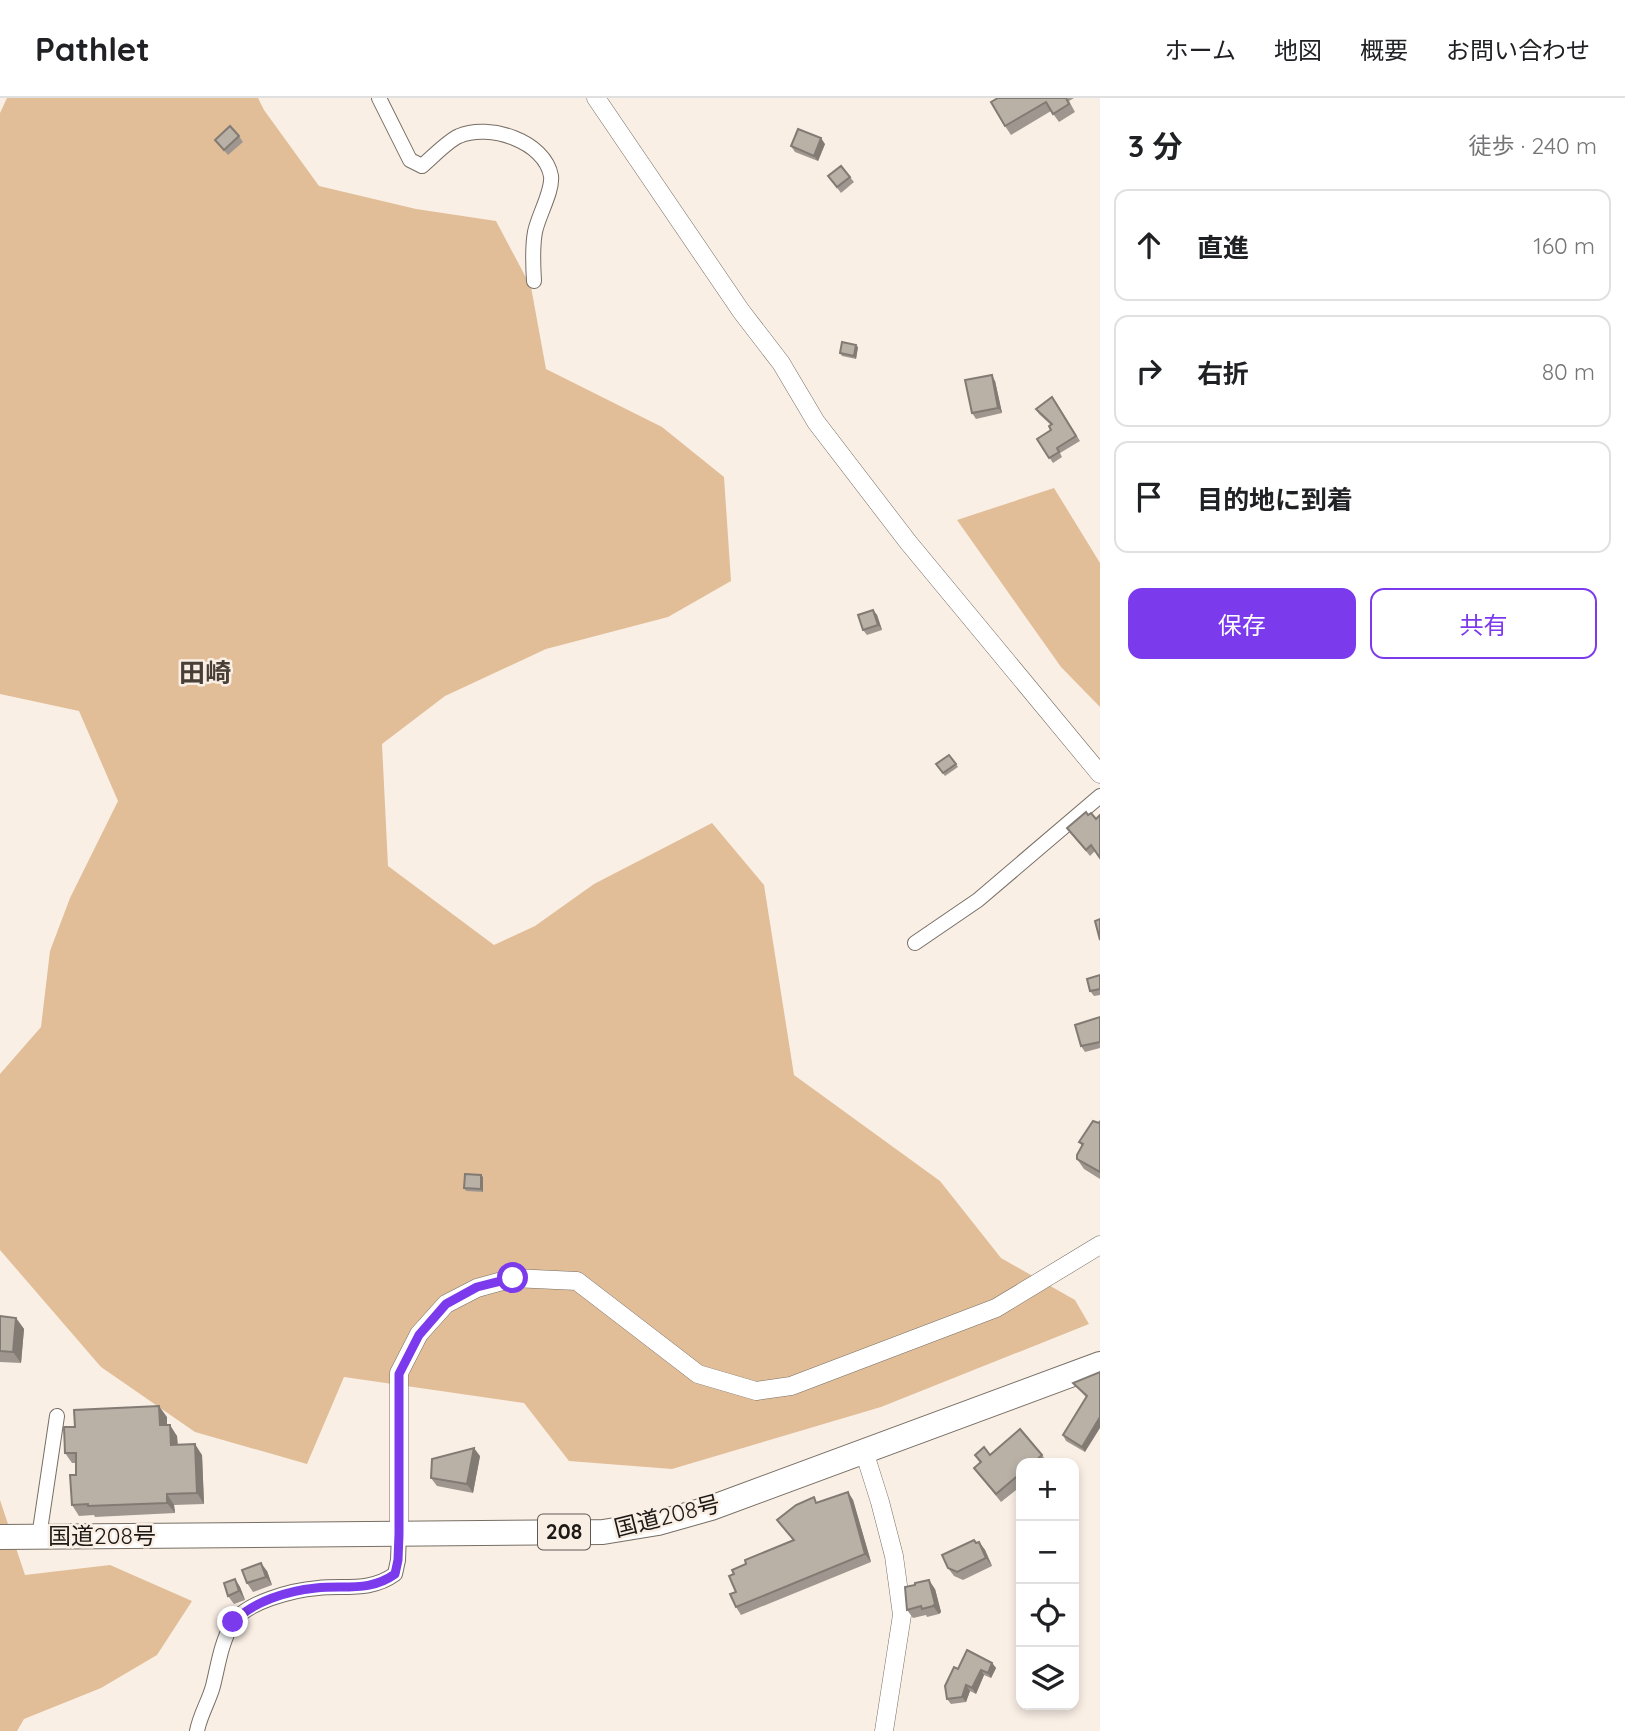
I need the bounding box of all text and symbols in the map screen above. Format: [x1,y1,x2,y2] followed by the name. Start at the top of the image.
[35,28,150,69] text: Pathlet
[1165,35,1236,65] text: ホーム
[1274,35,1322,65] text: 地図
[1360,35,1408,65] text: 概要
[1446,35,1590,65] text: お問い合わせ
[1128,127,1183,165] text: 3 分
[1468,131,1597,160] text: 徒歩 · 240 m
[1130,226,1168,264] icon: ahead
[1197,231,1249,264] text: 直進
[1533,231,1595,260] text: 160 m
[1130,352,1168,390] icon: right
[1197,357,1249,390] text: 右折
[1542,357,1595,386] text: 80 m
[1130,478,1168,516] icon: arrive
[1197,483,1353,516] text: 目的地に到着
[1128,588,1356,659] button: 保存
[1370,588,1597,659] button: 共有
[179,656,231,689] district label: 田崎
[497,1262,528,1293] route start
[1016,1458,1079,1710] map controls
[1016,1458,1079,1521] button: +
[611,1488,723,1543] street label: 国道208号
[538,1514,590,1550] road number: 208
[48,1521,156,1550] street label: 国道208号
[1016,1521,1079,1584] button: −
[1016,1584,1079,1647] button: locate
[217,1606,248,1637] route end
[1016,1647,1079,1710] button: layers

